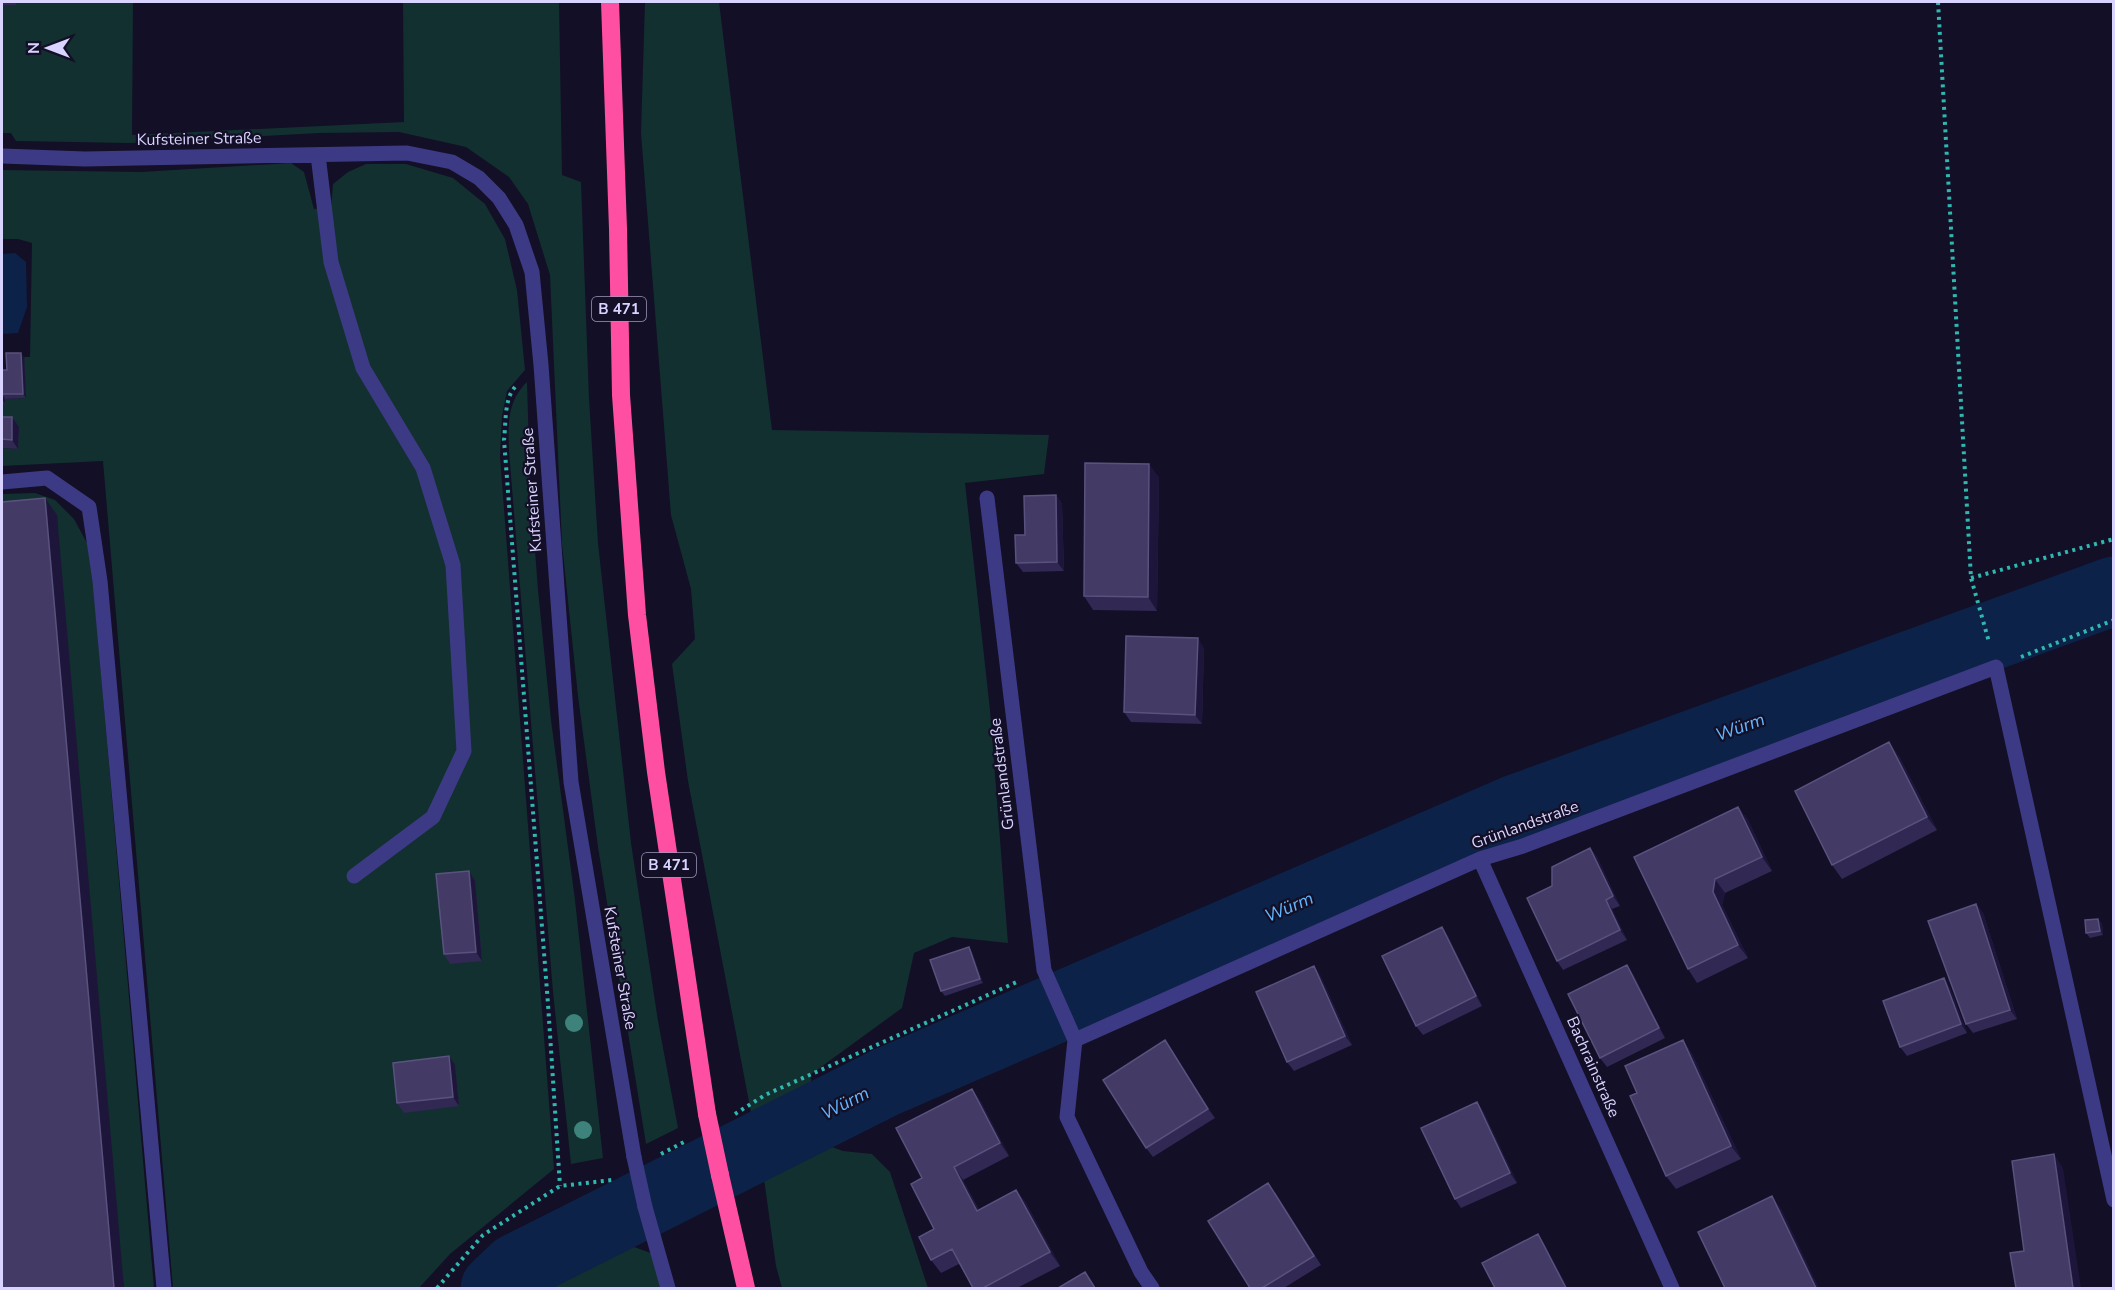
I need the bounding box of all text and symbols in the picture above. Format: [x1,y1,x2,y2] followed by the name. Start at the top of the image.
[18,18,78,78] north arrow
[23,42,45,54] text: N
[136,127,262,151] street label: Kufsteiner Straße
[592,297,646,321] road number: B 471
[517,427,547,553] street label: Kufsteiner Straße
[1712,707,1768,747] water label: Würm
[984,717,1020,831] street label: Grünlandstraße
[1468,795,1582,855] street label: Grünlandstraße
[642,853,696,877] road number: B 471
[1261,886,1317,928] water label: Würm
[598,905,642,1031] street label: Kufsteiner Straße
[1561,1013,1625,1121] street label: Bachrainstraße
[817,1081,873,1125] water label: Würm

